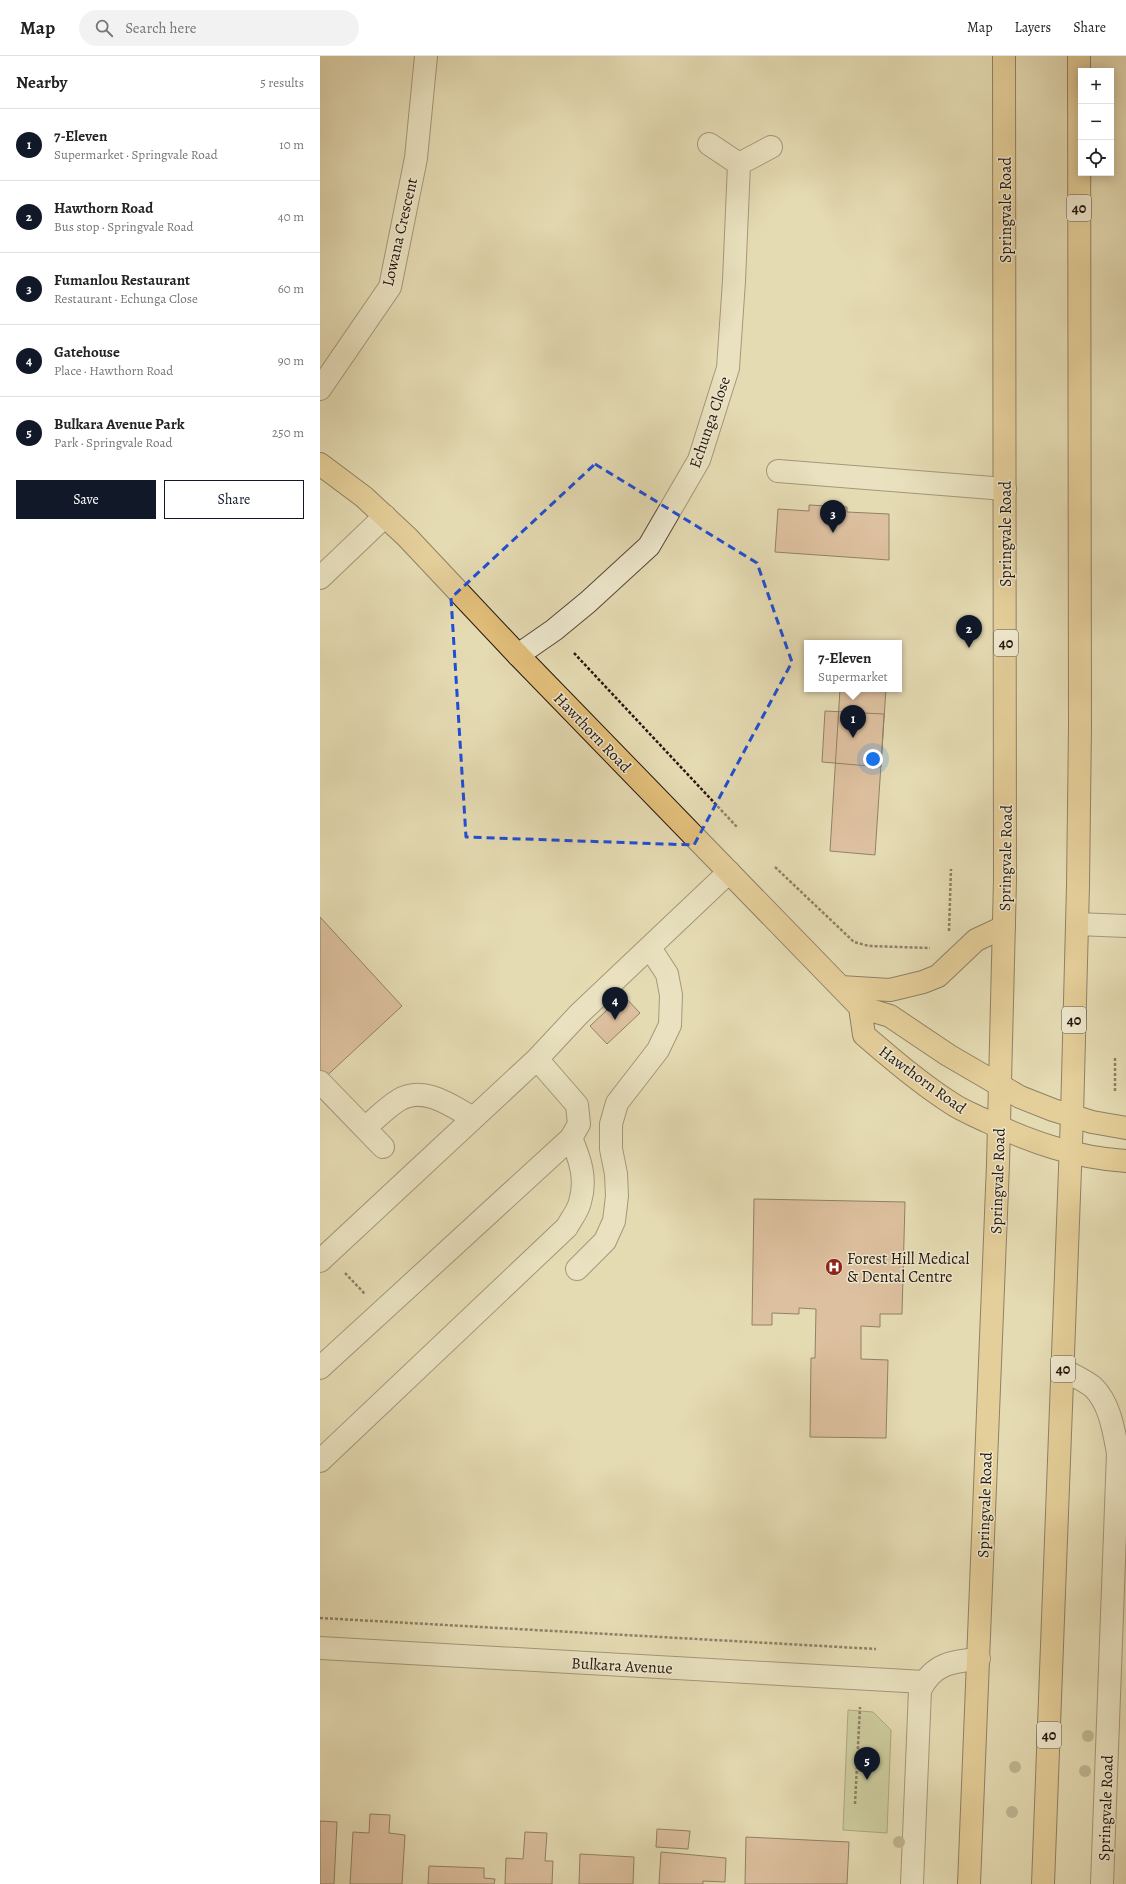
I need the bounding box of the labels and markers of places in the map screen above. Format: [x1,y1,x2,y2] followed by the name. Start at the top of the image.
[820,500,846,533] pin: 3
[956,615,982,648] pin: 2
[840,705,866,738] pin: 1
[602,987,628,1020] pin: 4
[847,1248,969,1288] place label: Forest Hill Medical & Dental Centre
[824,1257,844,1277] hospital icon: Forest Hill Medical & Dental Centre
[854,1747,880,1780] pin: 5

